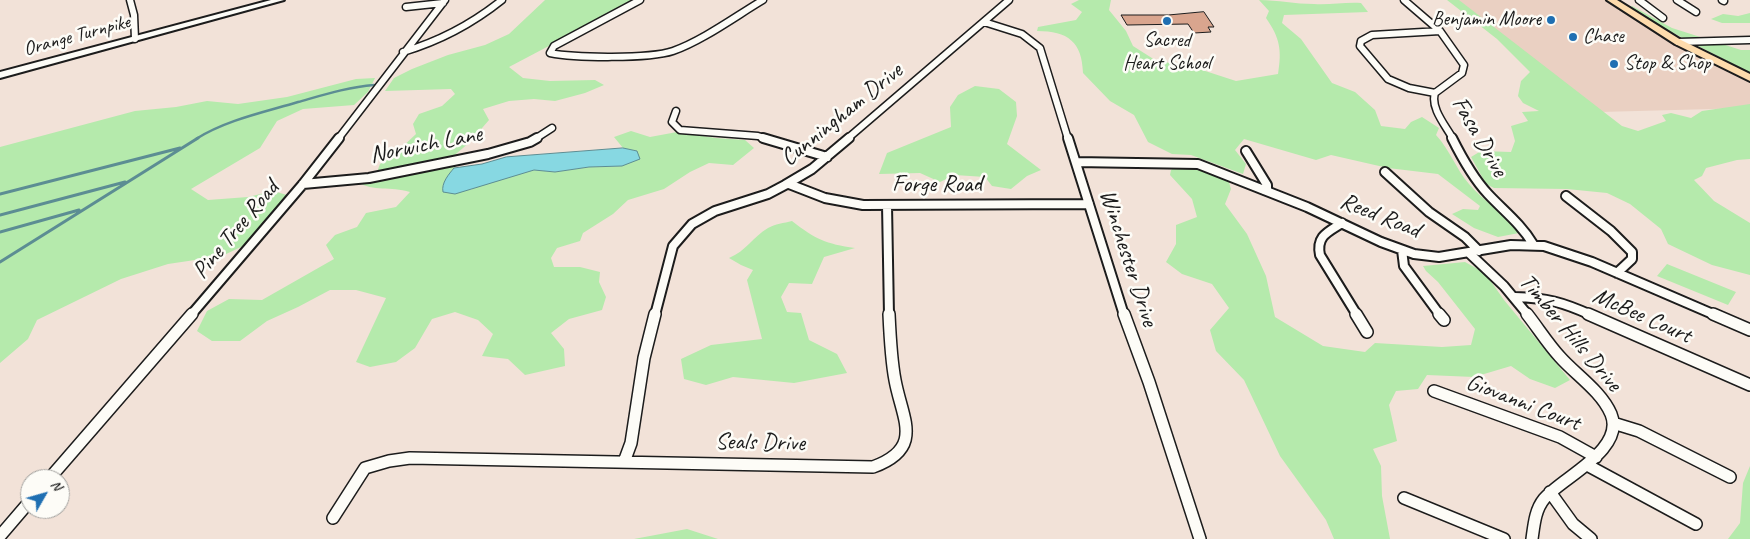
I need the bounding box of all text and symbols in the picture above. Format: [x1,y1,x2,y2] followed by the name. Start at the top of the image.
[1432,8,1541,32] place label: Benjamin Moore
[21,10,133,62] street label: Orange Turnpike
[1545,14,1557,26] marker: Benjamin Moore
[1161,15,1173,27] marker: Sacred Heart School
[1583,25,1624,49] place label: Chase
[1123,29,1211,76] place label: Sacred Heart School
[1567,31,1579,43] marker: Chase
[1624,52,1710,76] place label: Stop & Shop
[775,57,909,173] street label: Cunningham Drive
[1608,58,1620,70] marker: Stop & Shop
[1445,92,1513,182] street label: Fasa Drive
[367,120,485,170] street label: Norwich Lane
[892,171,982,199] street label: Forge Road
[187,175,285,285] street label: Pine Tree Road
[1092,186,1164,330] street label: Winchester Drive
[1336,187,1424,245] street label: Reed Road
[1512,268,1628,398] street label: Timber Hills Drive
[1588,282,1696,350] street label: McBee Court
[1462,368,1584,438] street label: Giovanni Court
[715,428,805,458] street label: Seals Drive
[20,469,70,519] north arrow
[47,476,66,494] text: N

